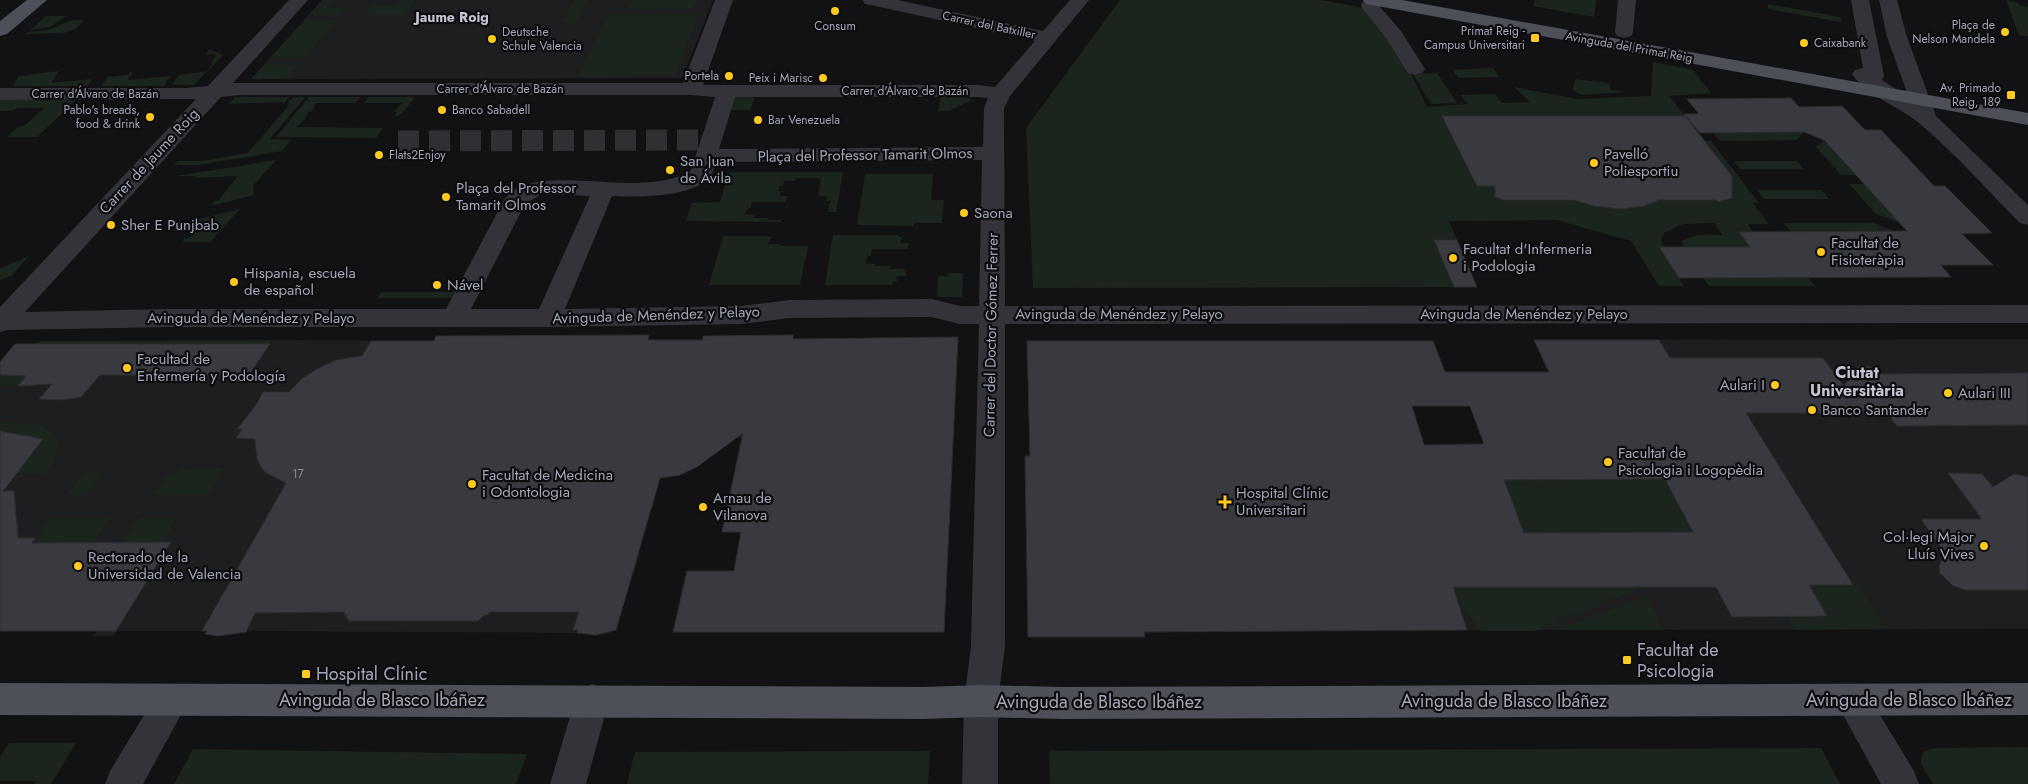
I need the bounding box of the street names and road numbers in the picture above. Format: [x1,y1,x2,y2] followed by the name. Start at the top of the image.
[941,6,1038,44] street label: Carrer del Batxiller
[1564,27,1694,67] street label: Avinguda del Primat Reig
[437,80,563,98] street label: Carrer d'Álvaro de Bazán
[842,82,968,100] street label: Carrer d'Álvaro de Bazán
[32,85,158,103] street label: Carrer d'Álvaro de Bazán
[94,103,204,219] street label: Carrer de Jaume Roig
[757,142,973,168] street label: Plaça del Professor Tamarit Olmos
[978,232,1004,437] street label: Carrer del Doctor Gómez Ferrer
[552,300,760,330] street label: Avinguda de Menéndez y Pelayo
[1015,303,1223,325] street label: Avinguda de Menéndez y Pelayo
[1420,303,1628,325] street label: Avinguda de Menéndez y Pelayo
[147,307,355,329] street label: Avinguda de Menéndez y Pelayo
[279,687,486,713] street label: Avinguda de Blasco Ibáñez
[1806,687,2013,713] street label: Avinguda de Blasco Ibáñez
[1401,688,1608,714] street label: Avinguda de Blasco Ibáñez
[996,689,1203,715] street label: Avinguda de Blasco Ibáñez

